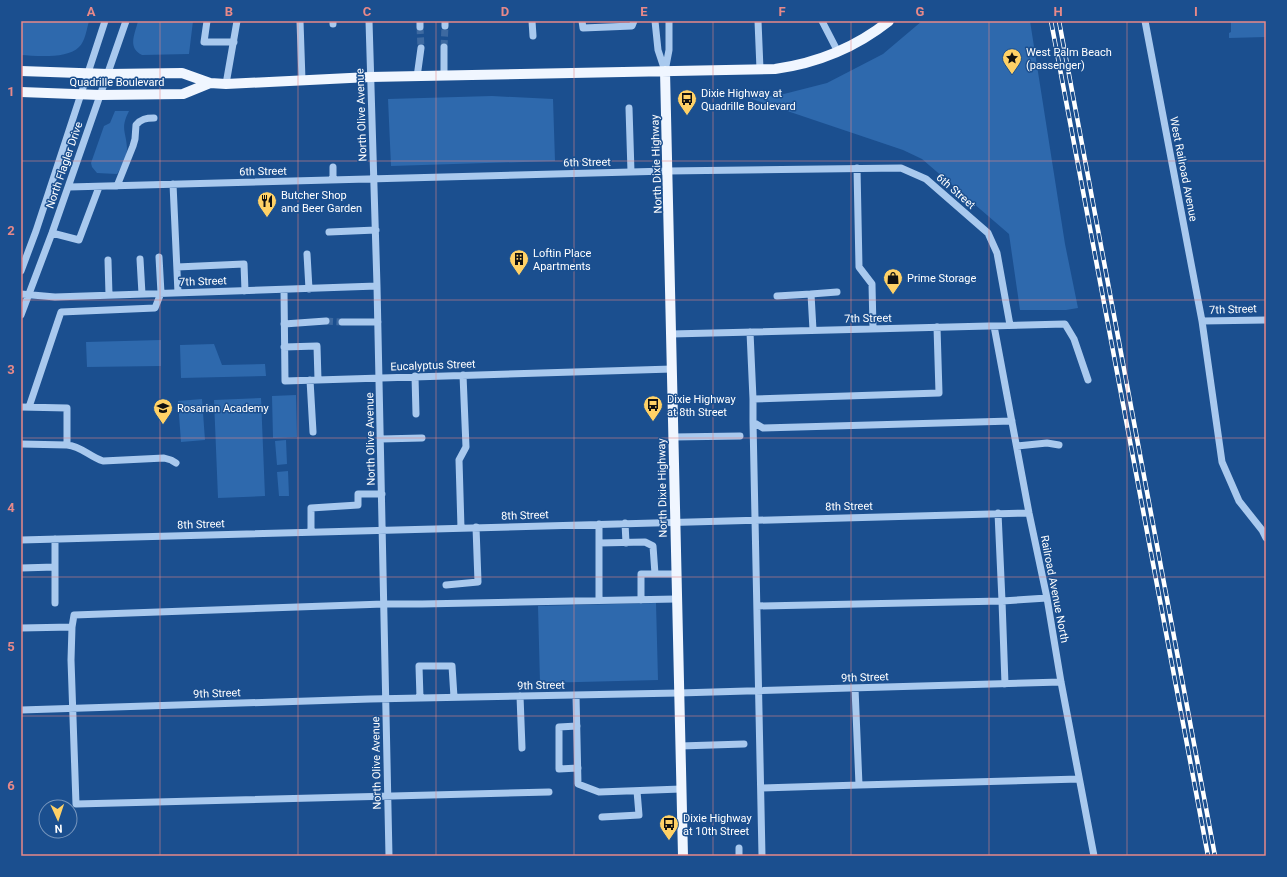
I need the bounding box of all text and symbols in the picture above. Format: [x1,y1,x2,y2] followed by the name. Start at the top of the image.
[87,4,96,19] text: A
[225,4,233,19] text: B
[363,4,372,19] text: C
[501,4,509,19] text: D
[640,4,648,19] text: E
[778,4,786,19] text: F
[916,4,925,19] text: G
[1053,4,1063,19] text: H
[1194,4,1198,19] text: I
[1026,46,1112,72] place label: West Palm Beach (passenger)
[1001,47,1023,75] place icon: West Palm Beach (passenger)
[353,68,370,162] street label: North Olive Avenue
[70,76,164,89] street label: Quadrille Boulevard
[7,84,15,99] text: 1
[701,87,796,113] place label: Dixie Highway at Quadrille Boulevard
[676,88,698,116] bus stop icon: Dixie Highway at Quadrille Boulevard
[648,113,665,214] street label: North Dixie Highway
[1167,116,1200,223] street label: West Railroad Avenue
[43,120,86,210] street label: North Flagler Drive
[563,156,611,169] street label: 6th Street
[239,165,287,178] street label: 6th Street
[933,171,978,212] street label: 6th Street
[281,189,362,215] place label: Butcher Shop and Beer Garden
[256,190,278,218] restaurant icon: Butcher Shop and Beer Garden
[7,223,15,238] text: 2
[533,247,591,273] place label: Loftin Place Apartments
[508,248,530,276] building icon: Loftin Place Apartments
[882,267,904,295] shop icon: Prime Storage
[907,272,977,285] place label: Prime Storage
[179,274,227,289] street label: 7th Street
[1209,302,1257,317] street label: 7th Street
[844,312,892,325] street label: 7th Street
[390,358,476,373] street label: Eucalyptus Street
[7,362,15,377] text: 3
[363,392,378,486] street label: North Olive Avenue
[667,393,737,419] place label: Dixie Highway at 8th Street
[642,394,664,422] bus stop icon: Dixie Highway at 8th Street
[152,397,174,425] school or university icon: Rosarian Academy
[177,402,270,415] place label: Rosarian Academy
[655,437,670,538] street label: North Dixie Highway
[7,500,15,515] text: 4
[825,500,873,513] street label: 8th Street
[501,508,549,523] street label: 8th Street
[177,517,225,532] street label: 8th Street
[1038,534,1071,644] street label: Railroad Avenue North
[7,639,15,654] text: 5
[841,670,889,685] street label: 9th Street
[517,679,565,692] street label: 9th Street
[193,686,241,701] street label: 9th Street
[369,716,384,810] street label: North Olive Avenue
[7,778,15,793] text: 6
[38,799,78,839] north arrow
[683,812,753,838] place label: Dixie Highway at 10th Street
[658,813,680,841] bus stop icon: Dixie Highway at 10th Street
[54,822,63,835] text: N

